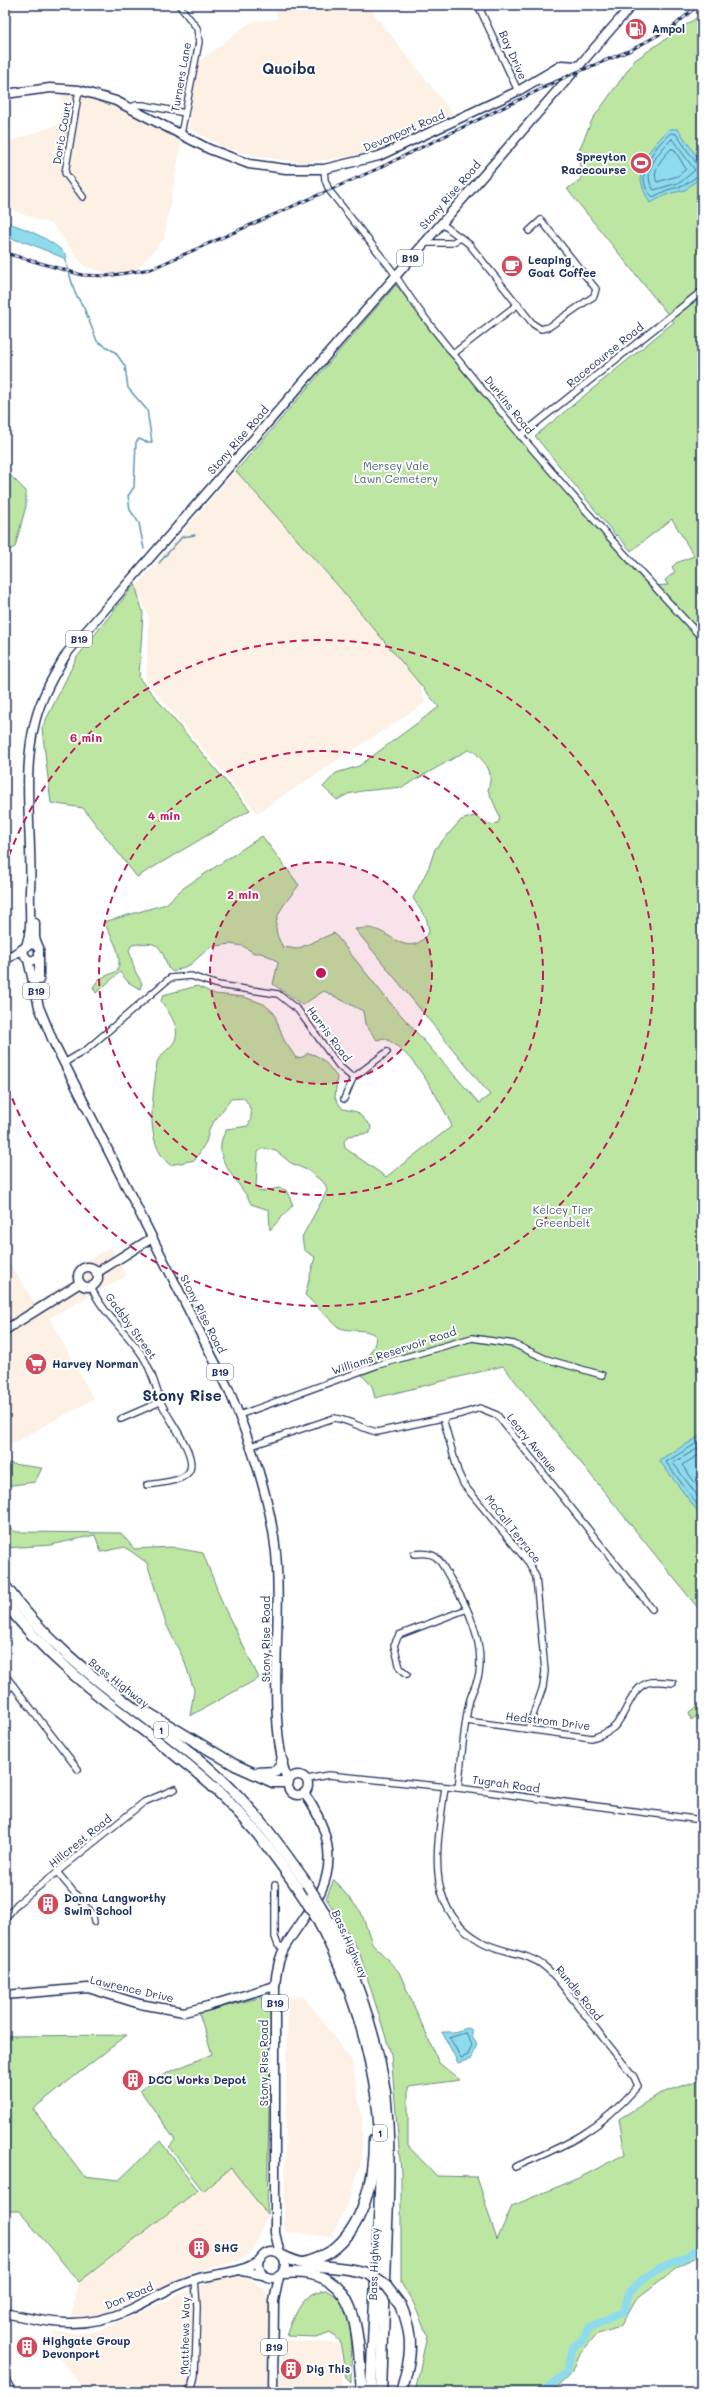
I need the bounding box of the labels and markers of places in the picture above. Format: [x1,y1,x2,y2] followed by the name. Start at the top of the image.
[623,16,649,42] fuel station icon: Ampol
[652,21,685,36] place label: Ampol
[561,149,626,177] place label: Spreyton Racecourse
[628,150,654,176] sports icon: Spreyton Racecourse
[528,252,597,280] place label: Leaping Goat Coffee
[499,253,525,279] cafe icon: Leaping Goat Coffee
[314,966,328,980] centre of rings
[23,1351,49,1377] supermarket icon: Harvey Norman
[52,1356,138,1371] place label: Harvey Norman
[64,1890,166,1918] place label: Donna Langworthy Swim School
[35,1891,61,1917] building icon: Donna Langworthy Swim School
[120,2067,146,2093] building icon: DCC Works Depot
[148,2072,246,2087] place label: DCC Works Depot
[186,2235,212,2261] building icon: SHG
[214,2240,239,2255] place label: SHG
[42,2333,130,2361] place label: Highgate Group Devonport
[14,2334,40,2360] building icon: Highgate Group Devonport
[278,2356,304,2382] building icon: Dig This
[306,2361,351,2376] place label: Dig This

